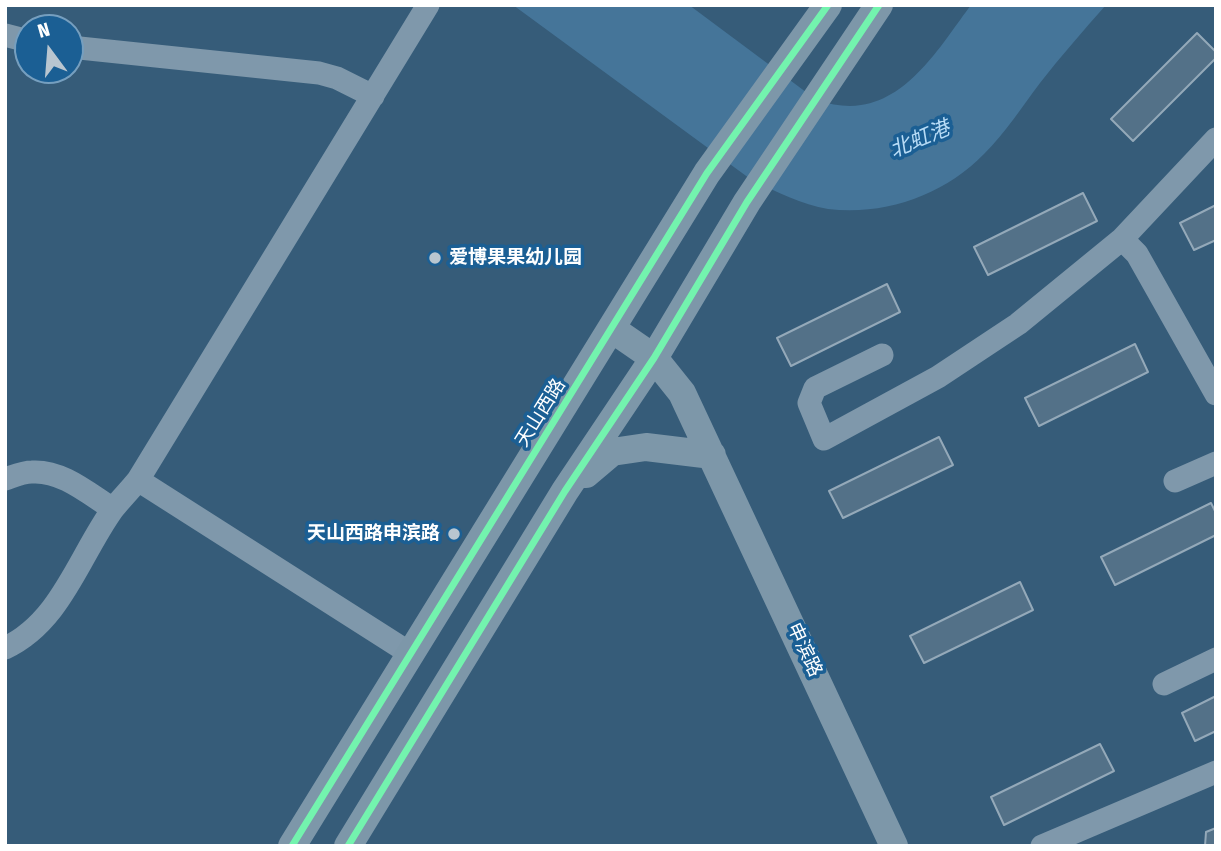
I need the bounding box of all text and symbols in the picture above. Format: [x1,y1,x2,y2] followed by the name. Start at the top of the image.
[14,14,84,84] north arrow
[35,18,52,43] text: N
[886,116,954,164] water label: 北虹港
[449,247,582,269] place label: 爱博果果幼儿园
[427,250,443,266] marker: 爱博果果幼儿园
[511,375,571,451] street label: 天山西路
[307,523,440,545] place label: 天山西路申滨路
[446,526,462,542] marker: 天山西路申滨路
[782,619,826,681] street label: 申滨路

